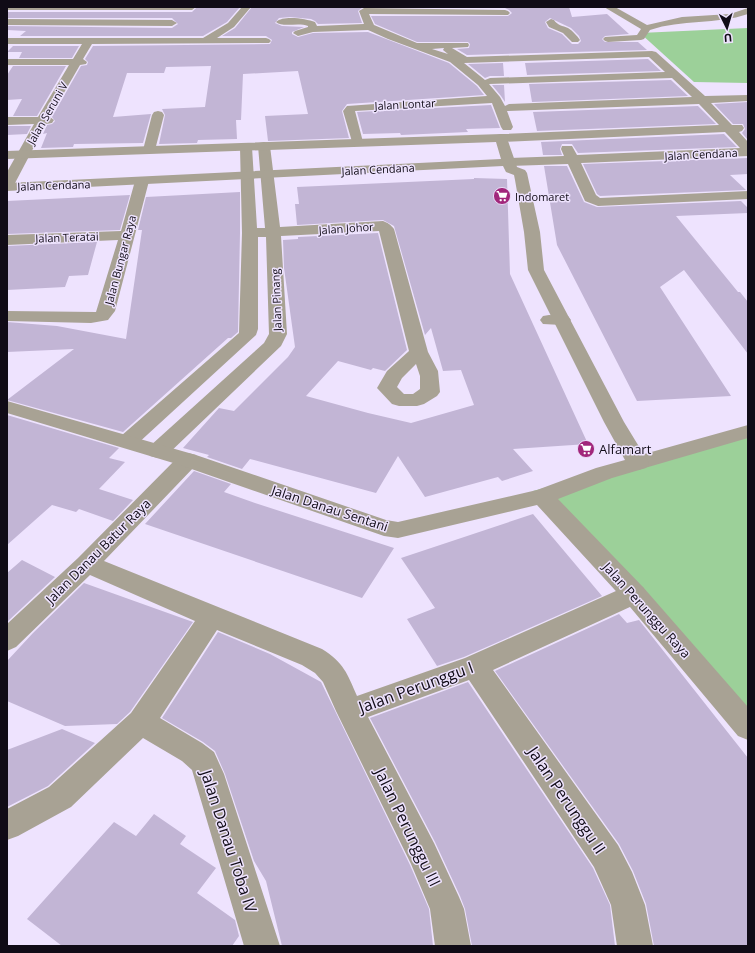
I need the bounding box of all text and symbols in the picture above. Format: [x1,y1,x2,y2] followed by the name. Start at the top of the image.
[707,8,747,48] north arrow
[723,31,733,46] text: U
[23,79,71,148] street label: Jalan Seruni V
[373,95,436,113] street label: Jalan Lontar
[663,145,738,163] street label: Jalan Cendana
[340,160,415,178] street label: Jalan Cendana
[16,176,91,194] street label: Jalan Cendana
[492,186,512,206] supermarket icon: Indomaret
[515,189,569,204] place label: Indomaret
[101,214,139,307] street label: Jalan Bungar Raya
[317,219,374,237] street label: Jalan Johor
[34,228,99,246] street label: Jalan Teratai
[267,268,285,333] street label: Jalan Pinang
[576,439,596,459] supermarket icon: Alfamart
[599,440,652,458] place label: Alfamart
[268,480,390,535] street label: Jalan Danau Sentani
[40,495,154,609] street label: Jalan Danau Batur Raya
[598,557,695,662] street label: Jalan Perunggu Raya
[354,656,476,719] street label: Jalan Perunggu I
[522,740,611,858] street label: Jalan Perunggu II
[369,762,446,890] street label: Jalan Perunggu III
[195,765,263,915] street label: Jalan Danau Toba IV

